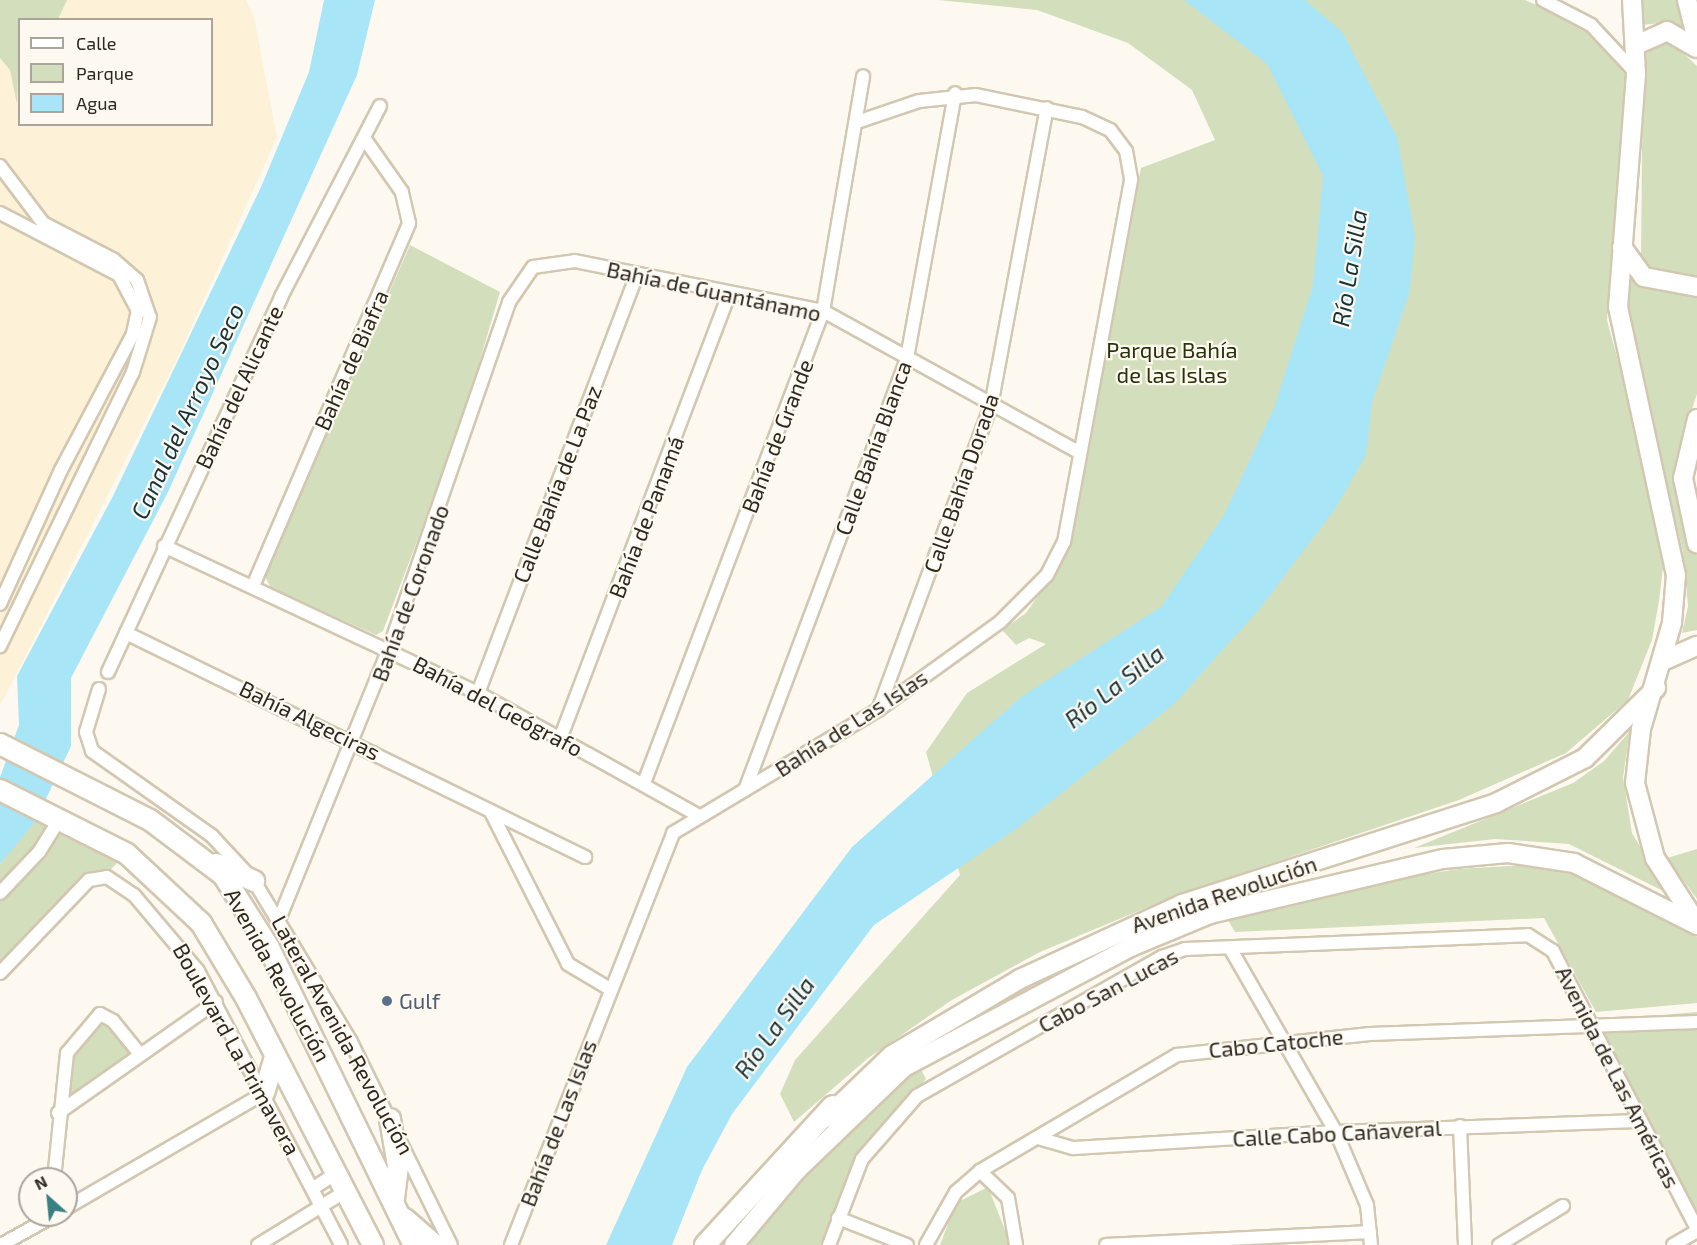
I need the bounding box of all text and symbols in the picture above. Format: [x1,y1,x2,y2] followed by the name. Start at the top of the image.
[18,18,213,126] legend
[76,32,117,54] text: Calle
[76,62,134,84] text: Parque
[76,92,117,114] text: Agua
[1326,207,1372,329] water label: Río La Silla
[604,255,824,327] street label: Bahía de Guantánamo
[308,286,394,434] street label: Bahía de Biafra
[124,298,250,524] water label: Canal del Arroyo Seco
[189,301,289,473] street label: Bahía del Alicante
[1106,336,1238,388] park label: Parque Bahía de las Islas
[736,356,818,516] street label: Bahía de Grande
[829,357,917,539] street label: Calle Bahía Blanca
[507,382,607,586] street label: Calle Bahía de La Paz
[918,390,1004,576] street label: Calle Bahía Dorada
[603,432,689,602] street label: Bahía de Panamá
[366,501,454,685] street label: Bahía de Coronado
[1059,638,1169,734] water label: Río La Silla
[408,650,588,762] street label: Bahía del Geógrafo
[770,664,932,782] street label: Bahía de Las Islas
[235,674,385,766] street label: Bahía Algeciras
[1128,850,1320,938] street label: Avenida Revolución
[219,884,337,1066] street label: Avenida Revolución
[266,910,420,1160] street label: Lateral Avenida Revolución
[168,939,306,1159] street label: Boulevard La Primavera
[1034,942,1182,1038] street label: Cabo San Lucas
[1550,961,1686,1193] street label: Avenida de Las Américas
[728,971,820,1083] water label: Río La Silla
[399,988,440,1014] place label: Gulf
[380,994,394,1008] marker: Gulf
[1207,1023,1345,1063] street label: Cabo Catoche
[514,1036,602,1210] street label: Bahía de Las Islas
[1232,1114,1442,1152] street label: Calle Cabo Cañaveral
[18,1167,78,1227] north arrow
[31,1171,50,1193] text: N

